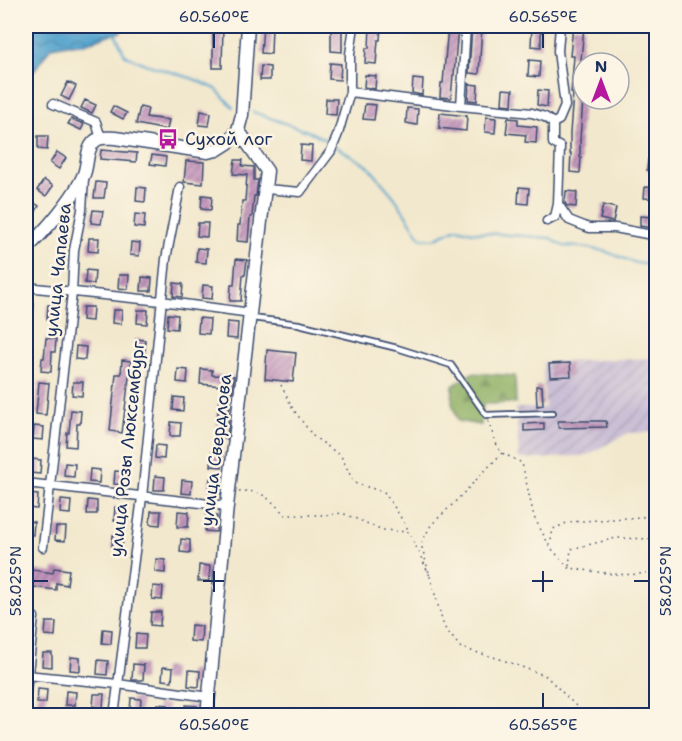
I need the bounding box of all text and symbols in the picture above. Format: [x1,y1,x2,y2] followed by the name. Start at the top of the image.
[179,7,249,27] text: 60.560°E
[509,7,577,27] text: 60.565°E
[571,51,631,111] north arrow
[595,56,607,77] text: N
[156,127,180,151] bus stop icon: Сухой лог
[185,127,273,151] place label: Сухой лог
[39,202,77,338] street label: улица Чапаева
[104,340,150,558] street label: улица Розы Люксембург
[195,372,237,528] street label: улица Свердлова
[6,546,26,616] text: 58.025°N
[656,546,676,616] text: 58.025°N
[179,715,249,735] text: 60.560°E
[509,715,577,735] text: 60.565°E

